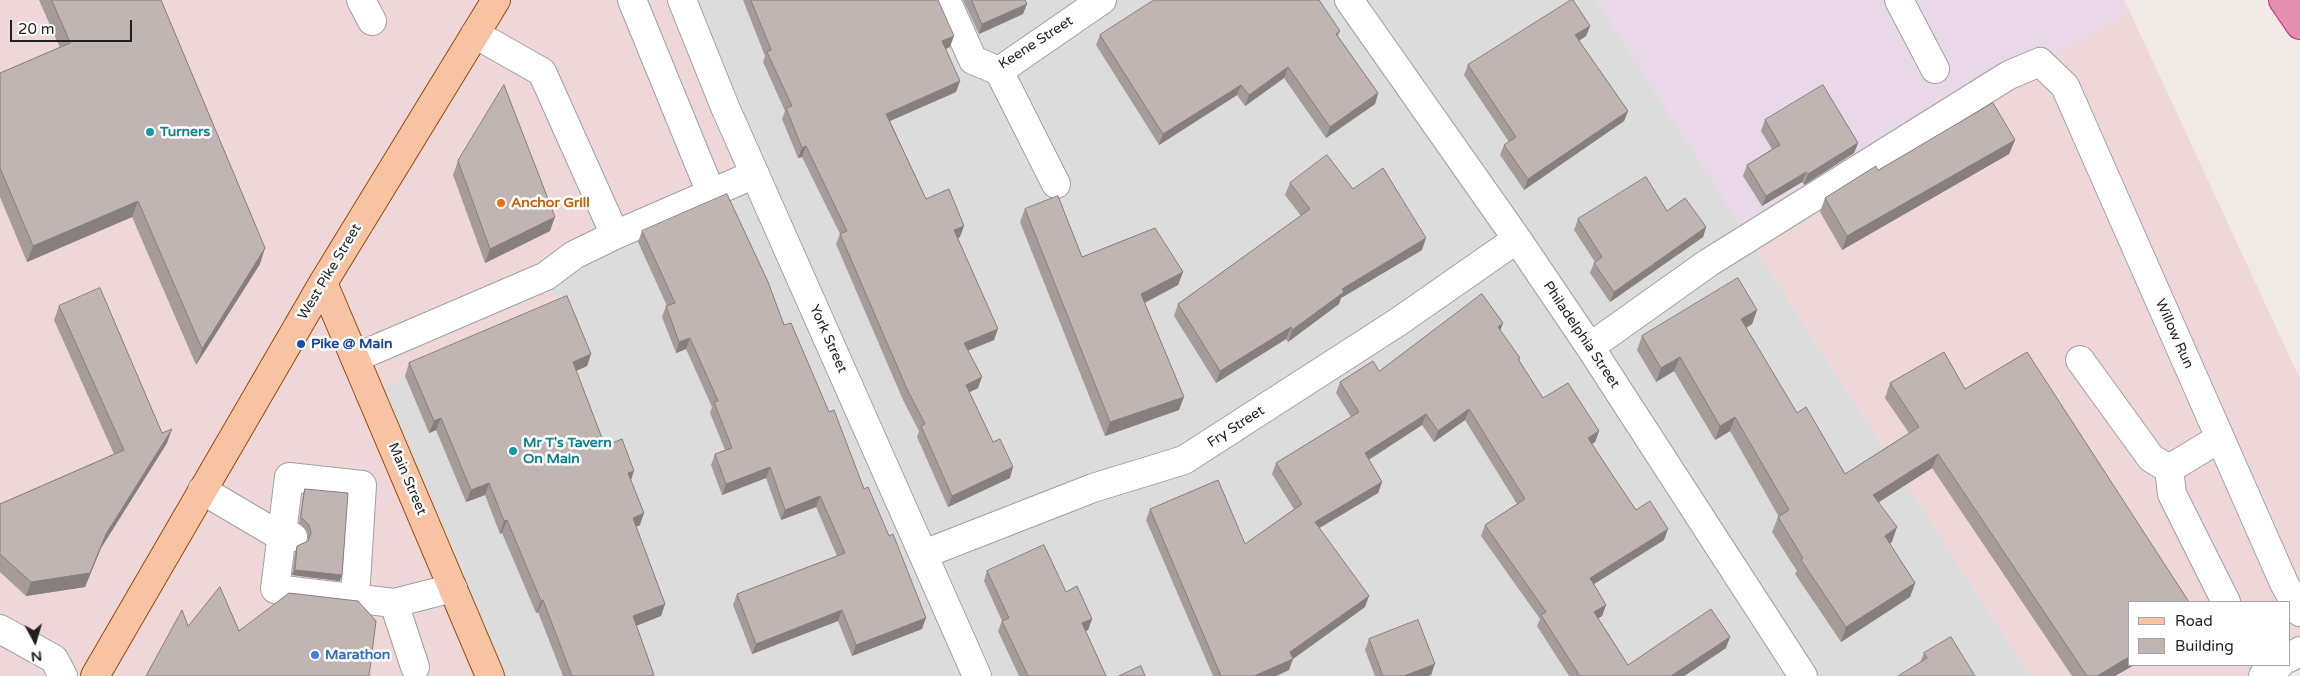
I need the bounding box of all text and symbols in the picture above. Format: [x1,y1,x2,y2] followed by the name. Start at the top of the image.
[12,10,135,42] scale bar
[996,13,1076,73] street label: Keene Street
[18,20,55,38] text: 20 m
[160,124,210,140] place label: Turners
[144,126,156,138] marker: Turners
[511,195,590,211] place label: Anchor Grill
[495,197,507,209] marker: Anchor Grill
[295,221,365,323] street label: West Pike Street
[1539,278,1623,392] street label: Philadelphia Street
[2151,296,2197,372] street label: Willow Run
[805,302,851,376] street label: York Street
[311,336,392,352] place label: Pike @ Main
[295,338,307,350] marker: Pike @ Main
[1204,402,1268,452] street label: Fry Street
[523,435,612,468] place label: Mr T's Tavern On Main
[384,440,430,518] street label: Main Street
[507,445,519,457] marker: Mr T's Tavern On Main
[2128,601,2290,666] legend
[2175,612,2213,630] text: Road
[10,616,60,666] north arrow
[2175,637,2234,655] text: Building
[30,647,43,665] text: N
[325,647,390,663] place label: Marathon
[309,649,321,661] marker: Marathon

